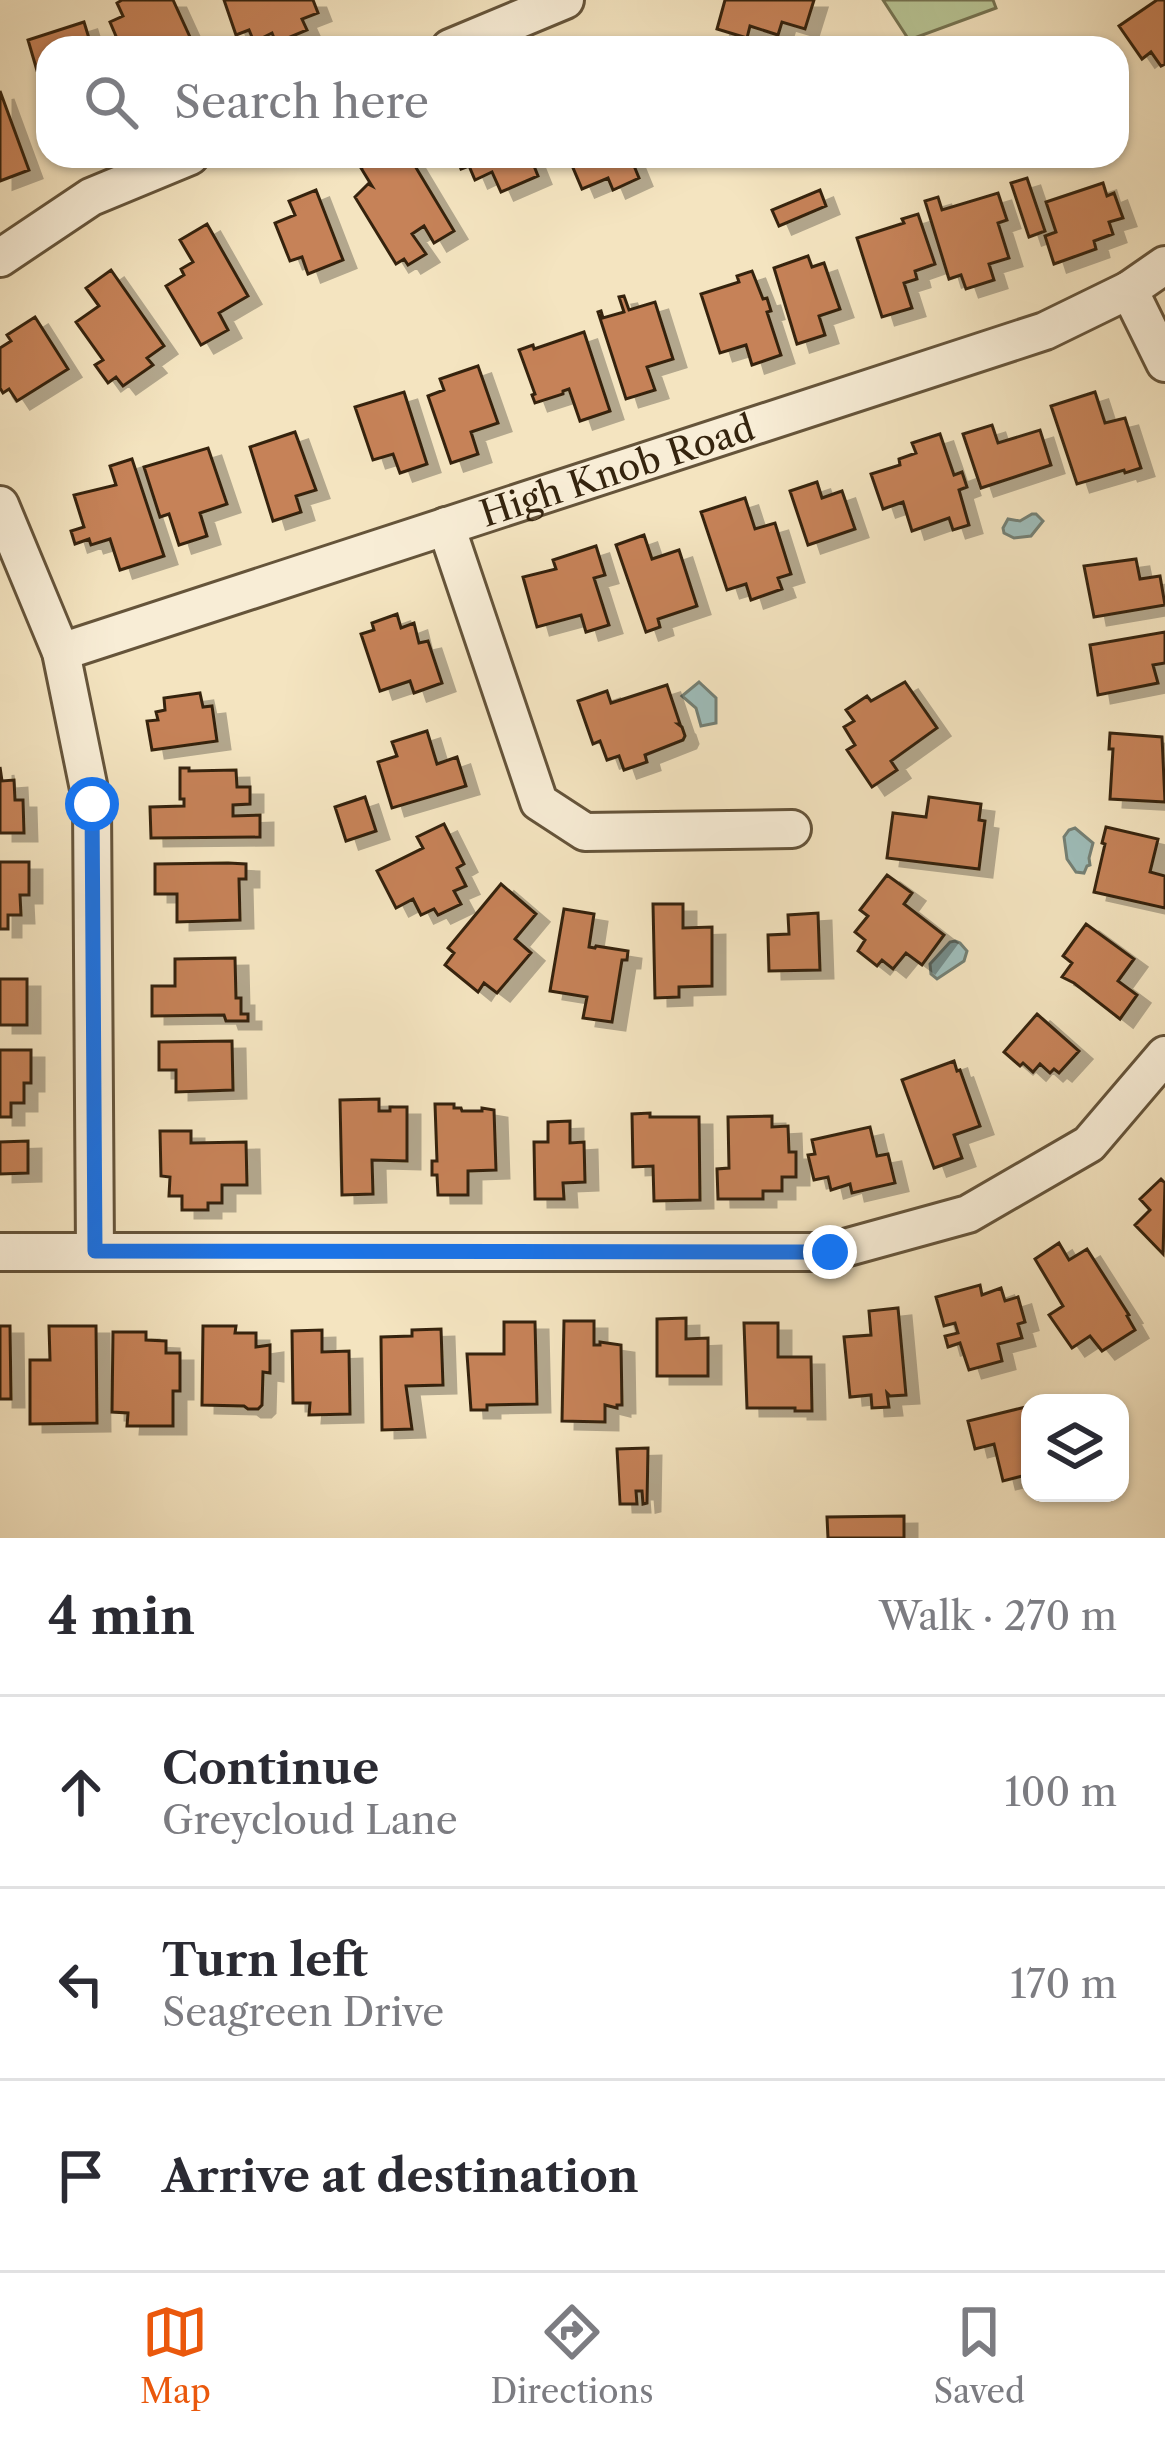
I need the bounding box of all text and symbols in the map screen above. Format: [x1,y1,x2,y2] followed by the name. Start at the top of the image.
[36,36,1129,168] search box
[78,69,144,135] icon: search
[174,74,429,130] text: Search here
[474,405,760,536] street label: High Knob Road
[65,777,119,831] route start
[803,1225,857,1279] route end
[1021,1394,1129,1502] map controls
[1021,1394,1129,1502] button: layers
[48,1585,195,1647] text: 4 min
[879,1592,1117,1640] text: Walk · 270 m
[162,1740,379,1796] text: Continue
[48,1759,114,1825] icon: ahead
[1004,1768,1117,1816] text: 100 m
[162,1796,458,1844] text: Greycloud Lane
[162,1932,368,1988] text: Turn left
[48,1951,114,2017] icon: left
[1010,1960,1117,2008] text: 170 m
[162,1988,444,2036] text: Seagreen Drive
[48,2143,114,2209] icon: arrive
[162,2148,639,2204] text: Arrive at destination
[140,2299,211,2412] tab: Map
[491,2299,654,2412] tab: Directions
[933,2299,1025,2412] tab: Saved

